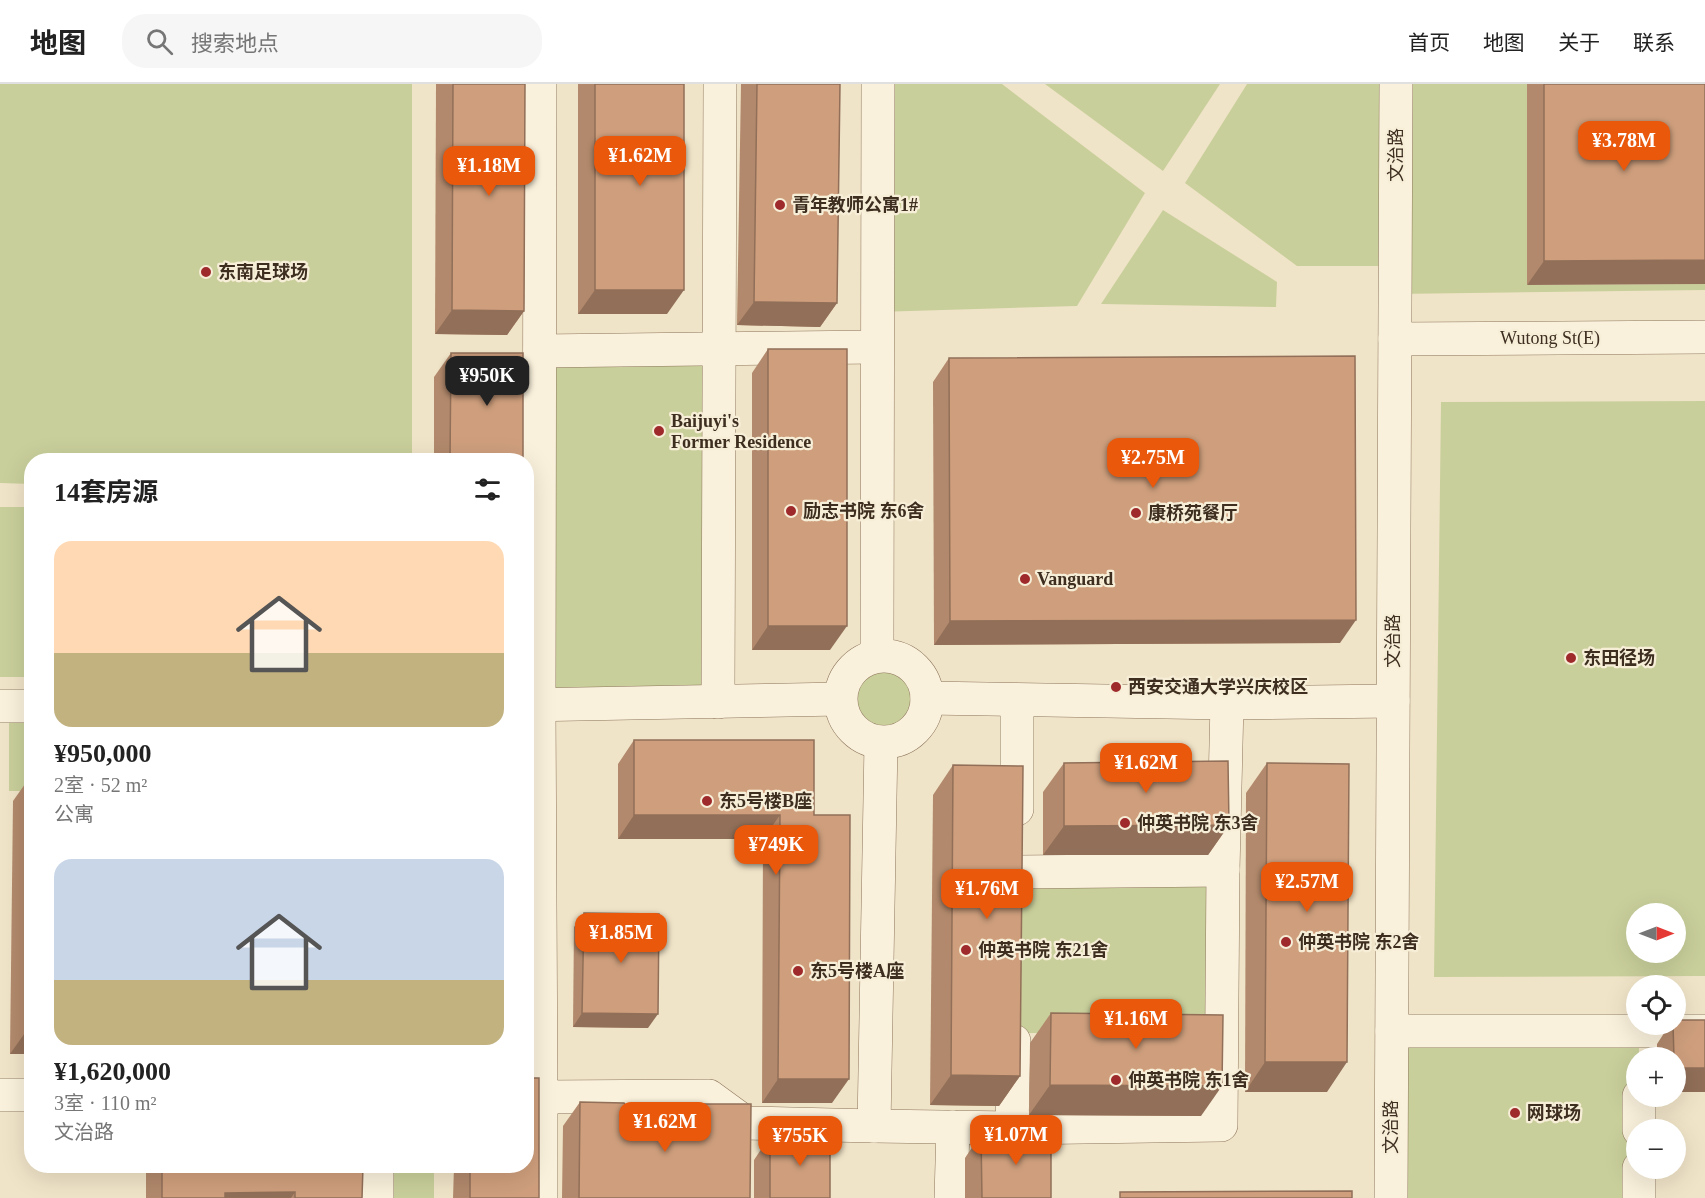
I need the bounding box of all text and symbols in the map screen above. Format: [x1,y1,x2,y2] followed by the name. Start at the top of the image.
[122,14,542,68] search box
[143,25,176,58] icon: search
[30,28,86,59] text: 地图
[191,31,279,56] text: 搜索地点
[1408,31,1450,55] text: 首页
[1483,31,1525,55] text: 地图
[1558,31,1600,55] text: 关于
[1633,31,1675,55] text: 联系
[1575,121,1673,172] pin: ¥3.78M
[1386,128,1406,182] street label: 文治路
[1592,129,1656,151] text: ¥3.78M
[591,136,689,187] pin: ¥1.62M
[608,144,672,166] text: ¥1.62M
[440,146,538,197] pin: ¥1.18M
[457,154,521,176] text: ¥1.18M
[792,195,918,215] place label: 青年教师公寓1#
[773,198,787,212] marker: 青年教师公寓1#
[218,262,308,282] place label: 东南足球场
[199,265,213,279] marker: 东南足球场
[1500,328,1600,349] street label: Wutong St(E)
[445,356,529,407] pin: ¥950K
[459,364,515,386] text: ¥950K
[671,411,811,452] place label: Baijuyi's Former Residence
[652,424,666,438] marker: Baijuyi's Former Residence
[1104,438,1202,489] pin: ¥2.75M
[1121,446,1185,468] text: ¥2.75M
[471,473,504,506] icon: filters
[54,478,158,507] text: 14套房源
[803,501,925,521] place label: 励志书院 东6舍
[1148,503,1238,523] place label: 康桥苑餐厅
[784,504,798,518] marker: 励志书院 东6舍
[1129,506,1143,520] marker: 康桥苑餐厅
[1037,569,1113,589] place label: Vanguard
[1018,572,1032,586] marker: Vanguard
[225,580,333,688] icon: home
[1383,614,1403,668] street label: 文治路
[1583,648,1655,668] place label: 东田径场
[1564,651,1578,665] marker: 东田径场
[1128,677,1308,697] place label: 西安交通大学兴庆校区
[1109,680,1123,694] marker: 西安交通大学兴庆校区
[54,739,152,768] text: ¥950,000
[1097,743,1195,794] pin: ¥1.62M
[1114,751,1178,773] text: ¥1.62M
[54,774,147,796] text: 2室 · 52 m²
[719,791,812,811] place label: 东5号楼B座
[700,794,714,808] marker: 东5号楼B座
[54,803,94,825] text: 公寓
[1137,813,1259,833] place label: 仲英书院 东3舍
[1118,816,1132,830] marker: 仲英书院 东3舍
[734,825,818,876] pin: ¥749K
[748,833,804,855] text: ¥749K
[1258,862,1356,913] pin: ¥2.57M
[938,869,1036,920] pin: ¥1.76M
[1275,870,1339,892] text: ¥2.57M
[955,877,1019,899] text: ¥1.76M
[225,898,333,1006] icon: home
[1626,903,1686,963] north arrow
[1626,903,1686,1179] map controls
[572,913,670,964] pin: ¥1.85M
[589,921,653,943] text: ¥1.85M
[1298,932,1420,952] place label: 仲英书院 东2舍
[1279,935,1293,949] marker: 仲英书院 东2舍
[978,940,1109,960] place label: 仲英书院 东21舍
[959,943,973,957] marker: 仲英书院 东21舍
[810,961,904,981] place label: 东5号楼A座
[791,964,805,978] marker: 东5号楼A座
[1626,975,1686,1035] button: locate
[1087,999,1185,1050] pin: ¥1.16M
[1104,1007,1168,1029] text: ¥1.16M
[1626,1047,1686,1107] button: +
[54,1057,171,1086] text: ¥1,620,000
[1128,1070,1250,1090] place label: 仲英书院 东1舍
[1109,1073,1123,1087] marker: 仲英书院 东1舍
[54,1092,156,1114] text: 3室 · 110 m²
[1381,1100,1401,1154] street label: 文治路
[616,1102,714,1153] pin: ¥1.62M
[1527,1103,1581,1123] place label: 网球场
[1508,1106,1522,1120] marker: 网球场
[633,1110,697,1132] text: ¥1.62M
[967,1115,1065,1166] pin: ¥1.07M
[758,1116,842,1167] pin: ¥755K
[1626,1119,1686,1179] button: −
[54,1121,114,1143] text: 文治路
[984,1123,1048,1145] text: ¥1.07M
[772,1124,828,1146] text: ¥755K

